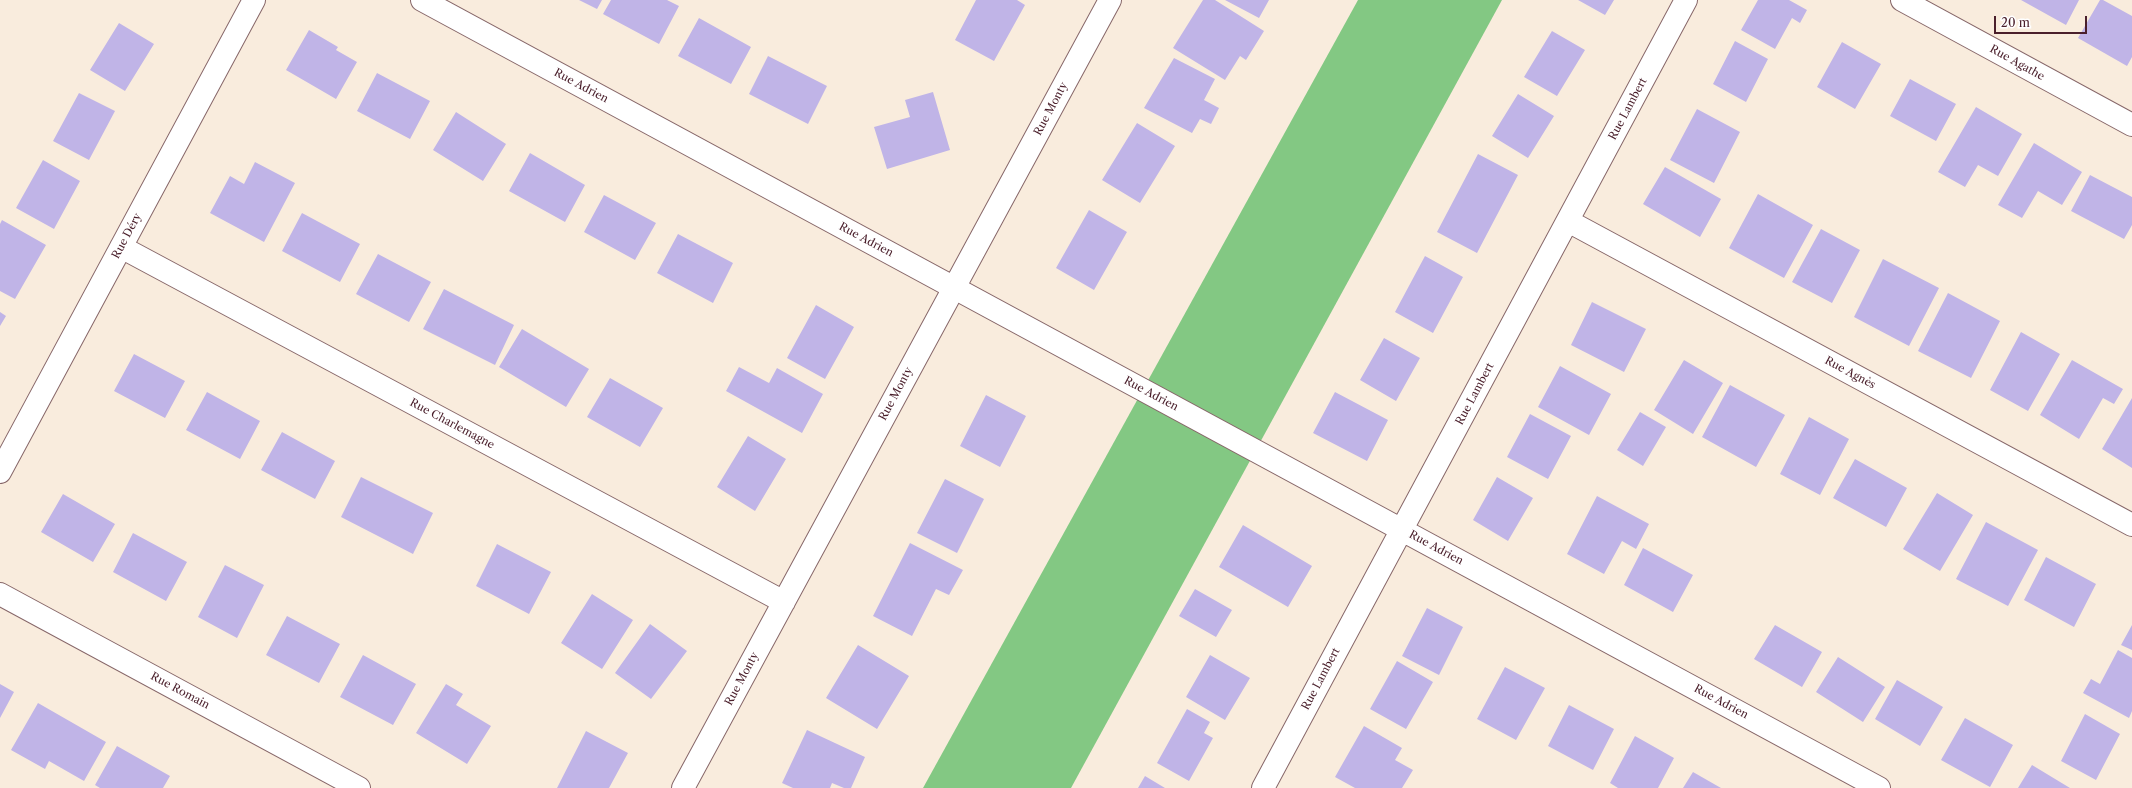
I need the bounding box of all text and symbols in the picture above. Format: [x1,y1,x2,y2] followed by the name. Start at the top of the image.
[1996,8,2089,34] scale bar
[2001,15,2030,30] text: 20 m
[1987,43,2047,83] street label: Rue Agathe
[552,66,610,106] street label: Rue Adrien
[1606,76,1650,142] street label: Rue Lambert
[1031,80,1071,138] street label: Rue Monty
[109,211,145,261] street label: Rue Déry
[837,220,895,260] street label: Rue Adrien
[1822,354,1878,392] street label: Rue Agnès
[1453,361,1497,427] street label: Rue Lambert
[876,365,916,423] street label: Rue Monty
[1122,374,1180,414] street label: Rue Adrien
[407,396,497,452] street label: Rue Charlemagne
[1407,528,1465,568] street label: Rue Adrien
[1299,646,1343,712] street label: Rue Lambert
[722,650,762,708] street label: Rue Monty
[148,670,212,712] street label: Rue Romain
[1692,682,1750,722] street label: Rue Adrien

